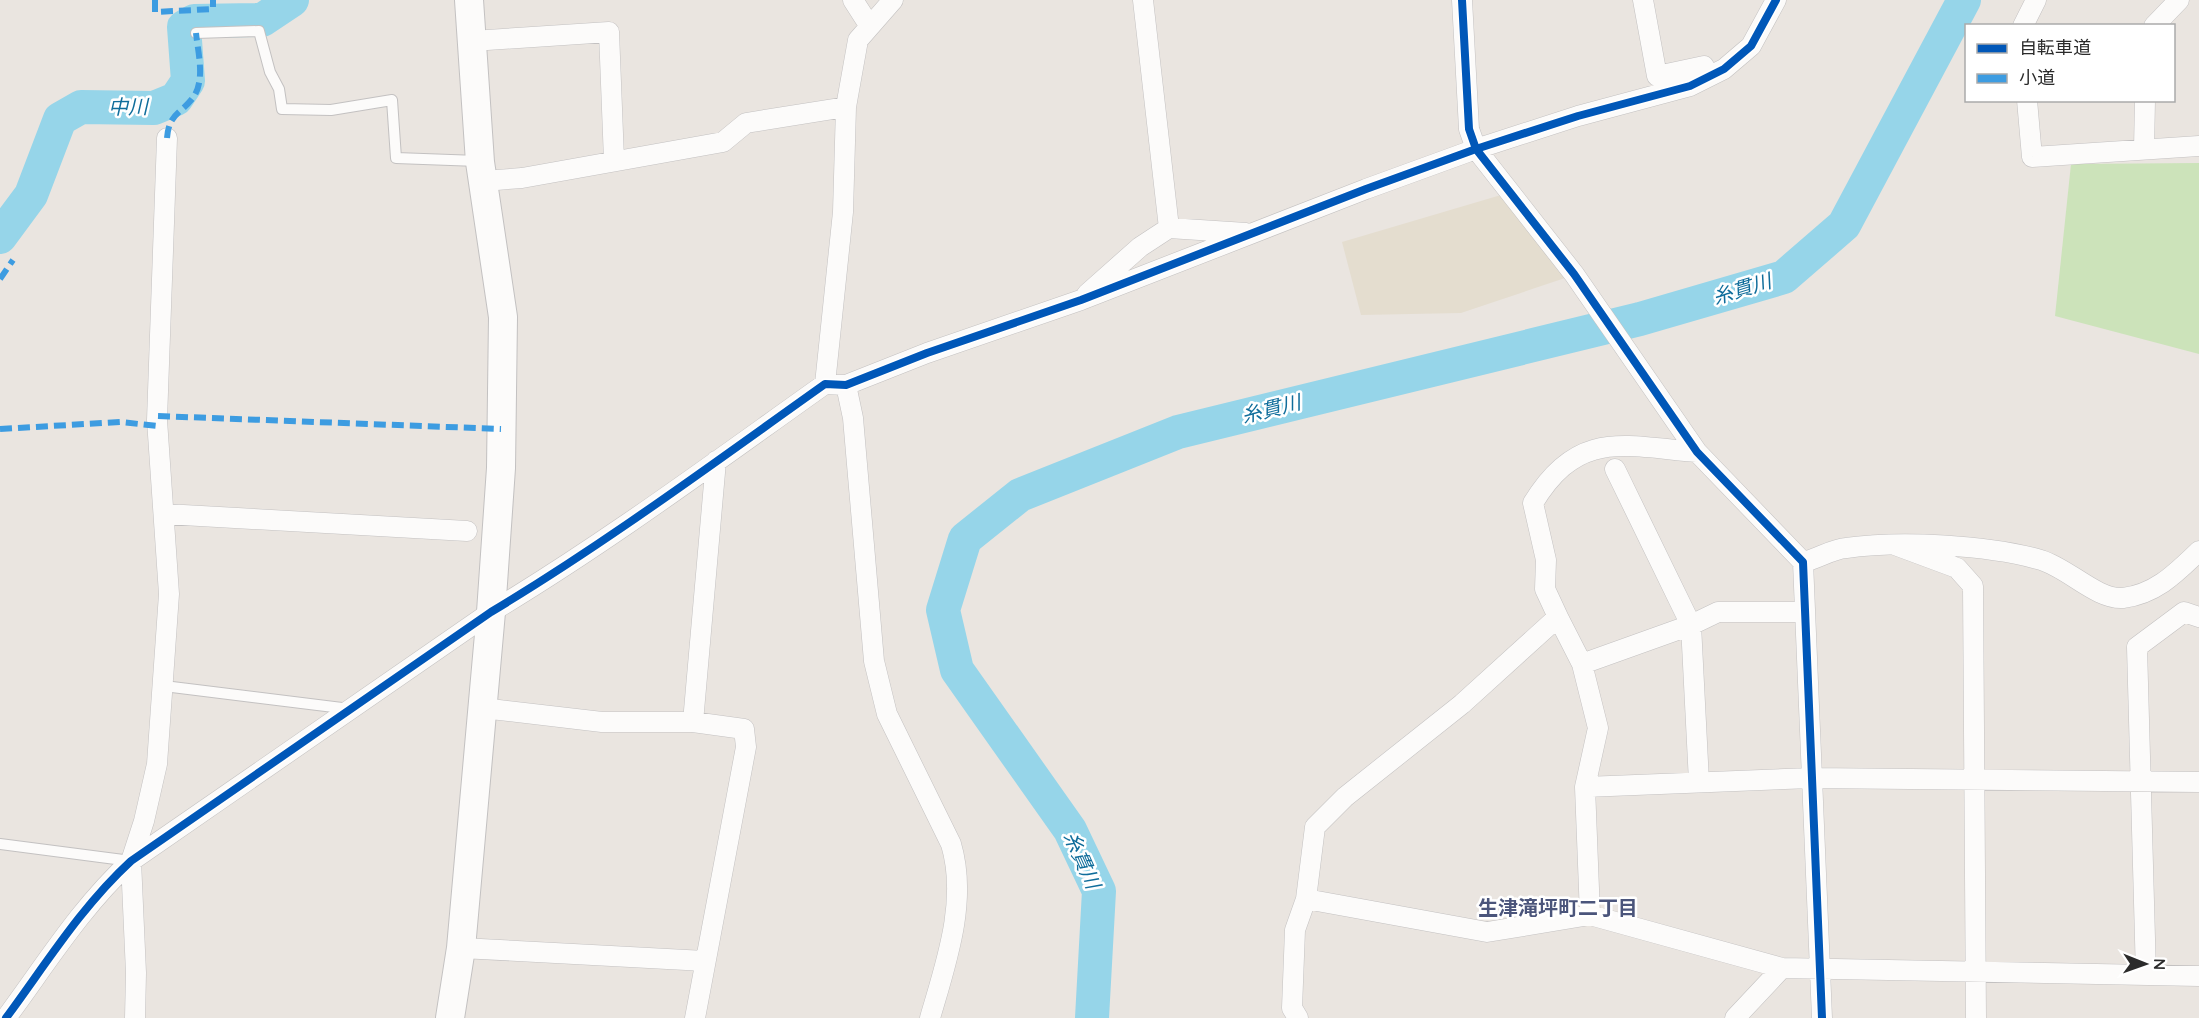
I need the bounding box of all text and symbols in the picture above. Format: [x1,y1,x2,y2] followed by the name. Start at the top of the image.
[1965,24,2175,102] legend
[2019,36,2091,59] text: 自転車道
[2019,66,2055,89] text: 小道
[108,94,150,119] water label: 中川
[1710,267,1776,309] water label: 糸貫川
[1239,389,1305,428] water label: 糸貫川
[1059,827,1107,894] water label: 糸貫川
[1478,895,1638,920] district label: 生津滝坪町二丁目
[2115,934,2175,994] north arrow
[2150,958,2170,970] text: N

